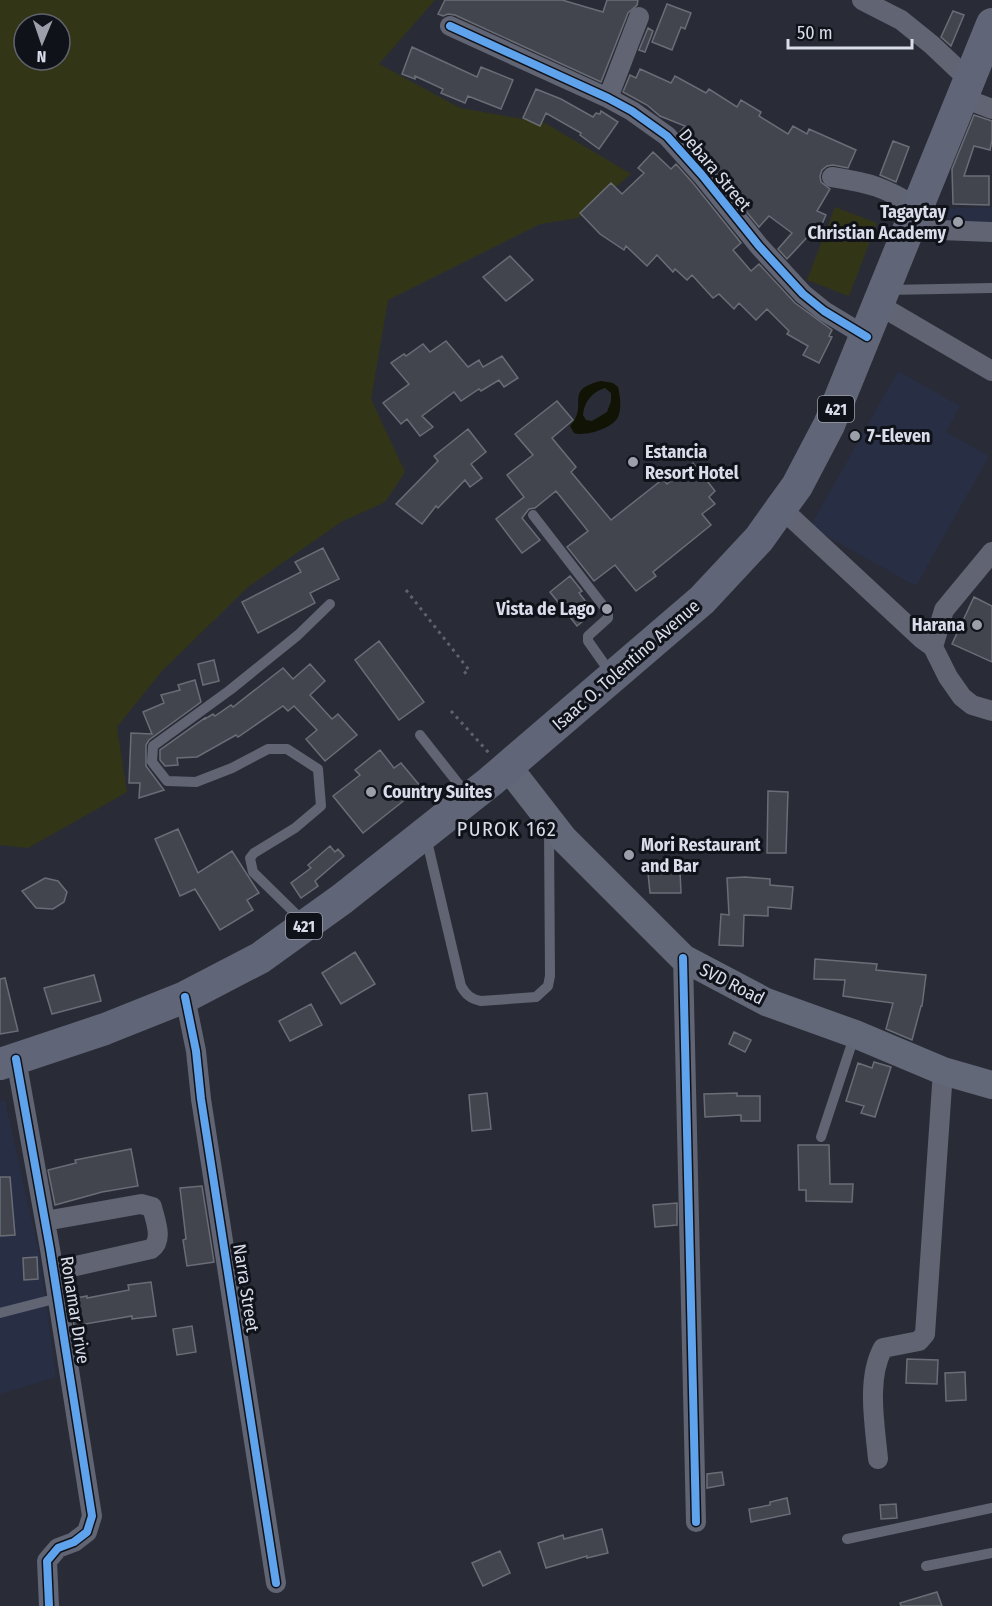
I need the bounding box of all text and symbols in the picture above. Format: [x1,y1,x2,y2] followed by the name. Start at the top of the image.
[12,12,72,72] north arrow
[788,12,912,50] scale bar
[797,22,833,44] text: 50 m
[36,47,47,66] text: N
[674,124,756,216] street label: Debara Street
[808,201,946,244] place label: Tagaytay Christian Academy
[951,215,965,229] marker: Tagaytay Christian Academy
[818,396,854,422] road number: 421
[867,425,930,447] place label: 7-Eleven
[848,429,862,443] marker: 7-Eleven
[645,441,739,484] place label: Estancia Resort Hotel
[626,455,640,469] marker: Estancia Resort Hotel
[548,595,704,735] street label: Isaac O. Tolentino Avenue
[495,598,595,620] place label: Vista de Lago
[600,602,614,616] marker: Vista de Lago
[912,614,965,636] place label: Harana
[970,618,984,632] marker: Harana
[383,781,492,803] place label: Country Suites
[364,785,378,799] marker: Country Suites
[457,817,557,841] district label: PUROK 162
[641,834,761,877] place label: Mori Restaurant and Bar
[622,848,636,862] marker: Mori Restaurant and Bar
[286,913,322,939] road number: 421
[696,958,768,1010] street label: SVD Road
[228,1242,264,1334] street label: Narra Street
[56,1255,94,1365] street label: Ronamar Drive

